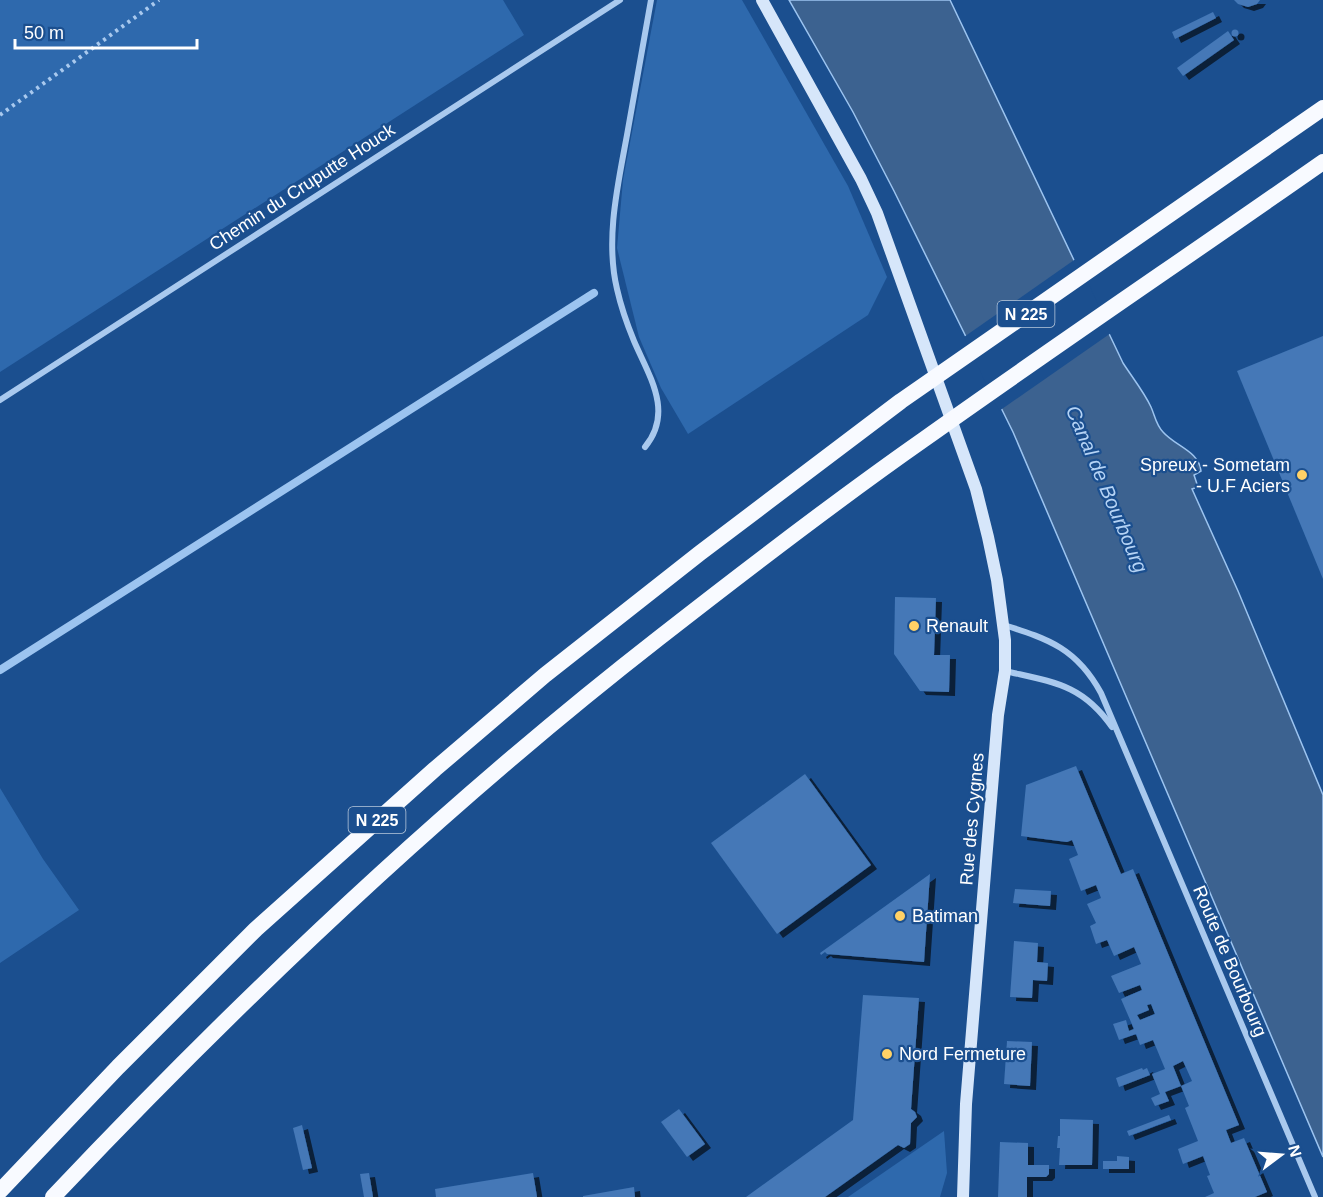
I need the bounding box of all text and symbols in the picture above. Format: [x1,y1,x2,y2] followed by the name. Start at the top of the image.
[15,12,196,50] scale bar
[24,23,64,43] text: 50 m
[206,119,399,255] street label: Chemin du Cruputte Houck
[998,301,1054,327] road number: N 225
[1062,402,1152,576] water label: Canal de Bourbourg
[1140,455,1290,496] place label: Spreux - Sometam - U.F Aciers
[1295,468,1309,482] marker: Spreux - Sometam - U.F Aciers
[926,616,988,636] place label: Renault
[907,619,921,633] marker: Renault
[956,752,988,886] street label: Rue des Cygnes
[348,807,406,833] road number: N 225
[1189,882,1271,1040] street label: Route de Bourbourg
[912,906,978,926] place label: Batiman
[893,909,907,923] marker: Batiman
[899,1044,1026,1064] place label: Nord Fermeture
[880,1047,894,1061] marker: Nord Fermeture
[1251,1125,1311,1185] north arrow
[1285,1143,1305,1159] text: N

